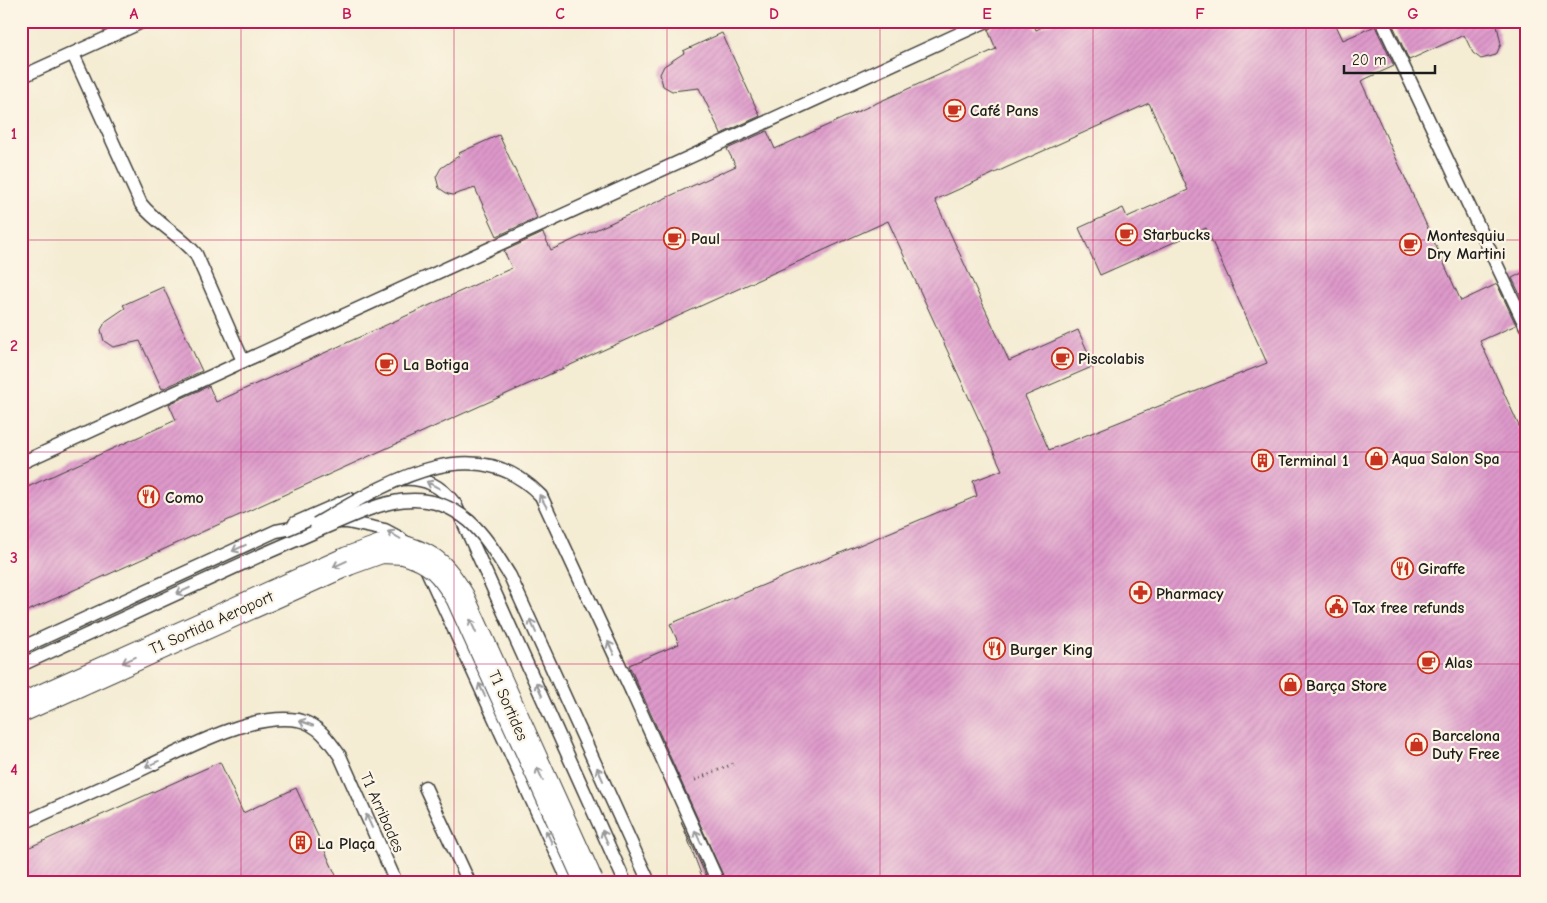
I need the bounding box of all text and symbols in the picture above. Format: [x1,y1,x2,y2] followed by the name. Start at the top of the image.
[130,5,139,23] text: A
[342,5,352,23] text: B
[555,5,565,23] text: C
[769,5,779,23] text: D
[982,5,992,23] text: E
[1195,5,1205,23] text: F
[1407,5,1419,23] text: G
[1344,42,1436,74] scale bar
[1352,51,1386,69] text: 20 m
[942,98,966,122] cafe icon: Café Pans
[970,102,1039,120] place label: Café Pans
[11,125,17,143] text: 1
[1115,222,1139,246] cafe icon: Starbucks
[663,226,687,250] cafe icon: Paul
[1143,226,1210,244] place label: Starbucks
[1427,227,1506,263] place label: Montesquiu Dry Martini
[691,230,720,248] place label: Paul
[1399,232,1423,256] cafe icon: Montesquiu Dry Martini
[10,337,18,355] text: 2
[1050,346,1074,370] cafe icon: Piscolabis
[1078,350,1145,368] place label: Piscolabis
[375,352,399,376] cafe icon: La Botiga
[403,356,469,374] place label: La Botiga
[1364,446,1388,470] shop icon: Aqua Salon Spa
[1250,448,1274,472] building icon: Terminal 1
[1392,450,1500,468] place label: Aqua Salon Spa
[1278,452,1349,470] place label: Terminal 1
[426,480,441,490] one-way arrow
[137,485,161,509] restaurant icon: Como
[165,489,204,507] place label: Como
[537,494,547,508] one-way arrow
[388,530,402,540] one-way arrow
[232,544,247,554] one-way arrow
[10,549,18,567] text: 3
[1390,556,1414,580] restaurant icon: Giraffe
[333,559,348,569] one-way arrow
[1418,560,1465,578] place label: Giraffe
[1128,581,1152,605] pharmacy icon: Pharmacy
[1156,585,1224,603] place label: Pharmacy
[147,587,277,658] street label: T1 Sortida Aeroport
[176,587,191,596] one-way arrow
[1324,595,1348,619] public building icon: Tax free refunds
[1352,599,1465,617] place label: Tax free refunds
[467,619,477,634] one-way arrow
[527,619,537,634] one-way arrow
[982,637,1006,661] restaurant icon: Burger King
[606,641,616,656] one-way arrow
[1010,641,1093,659] place label: Burger King
[1417,650,1441,674] cafe icon: Alas
[1445,654,1473,672] place label: Alas
[122,655,137,665] one-way arrow
[485,667,532,744] street label: T1 Sortides
[1278,673,1302,697] shop icon: Barça Store
[1306,677,1387,695] place label: Barça Store
[533,682,543,697] one-way arrow
[476,683,486,698] one-way arrow
[298,718,314,727] one-way arrow
[1432,727,1500,763] place label: Barcelona Duty Free
[1404,732,1428,756] shop icon: Barcelona Duty Free
[145,760,160,770] one-way arrow
[10,761,18,779] text: 4
[534,767,544,782] one-way arrow
[595,767,604,782] one-way arrow
[356,770,408,855] street label: T1 Arribades
[364,814,373,829] one-way arrow
[544,830,553,845] one-way arrow
[600,830,610,845] one-way arrow
[692,830,702,845] one-way arrow
[289,831,313,855] building icon: La Plaça
[317,835,375,853] place label: La Plaça

